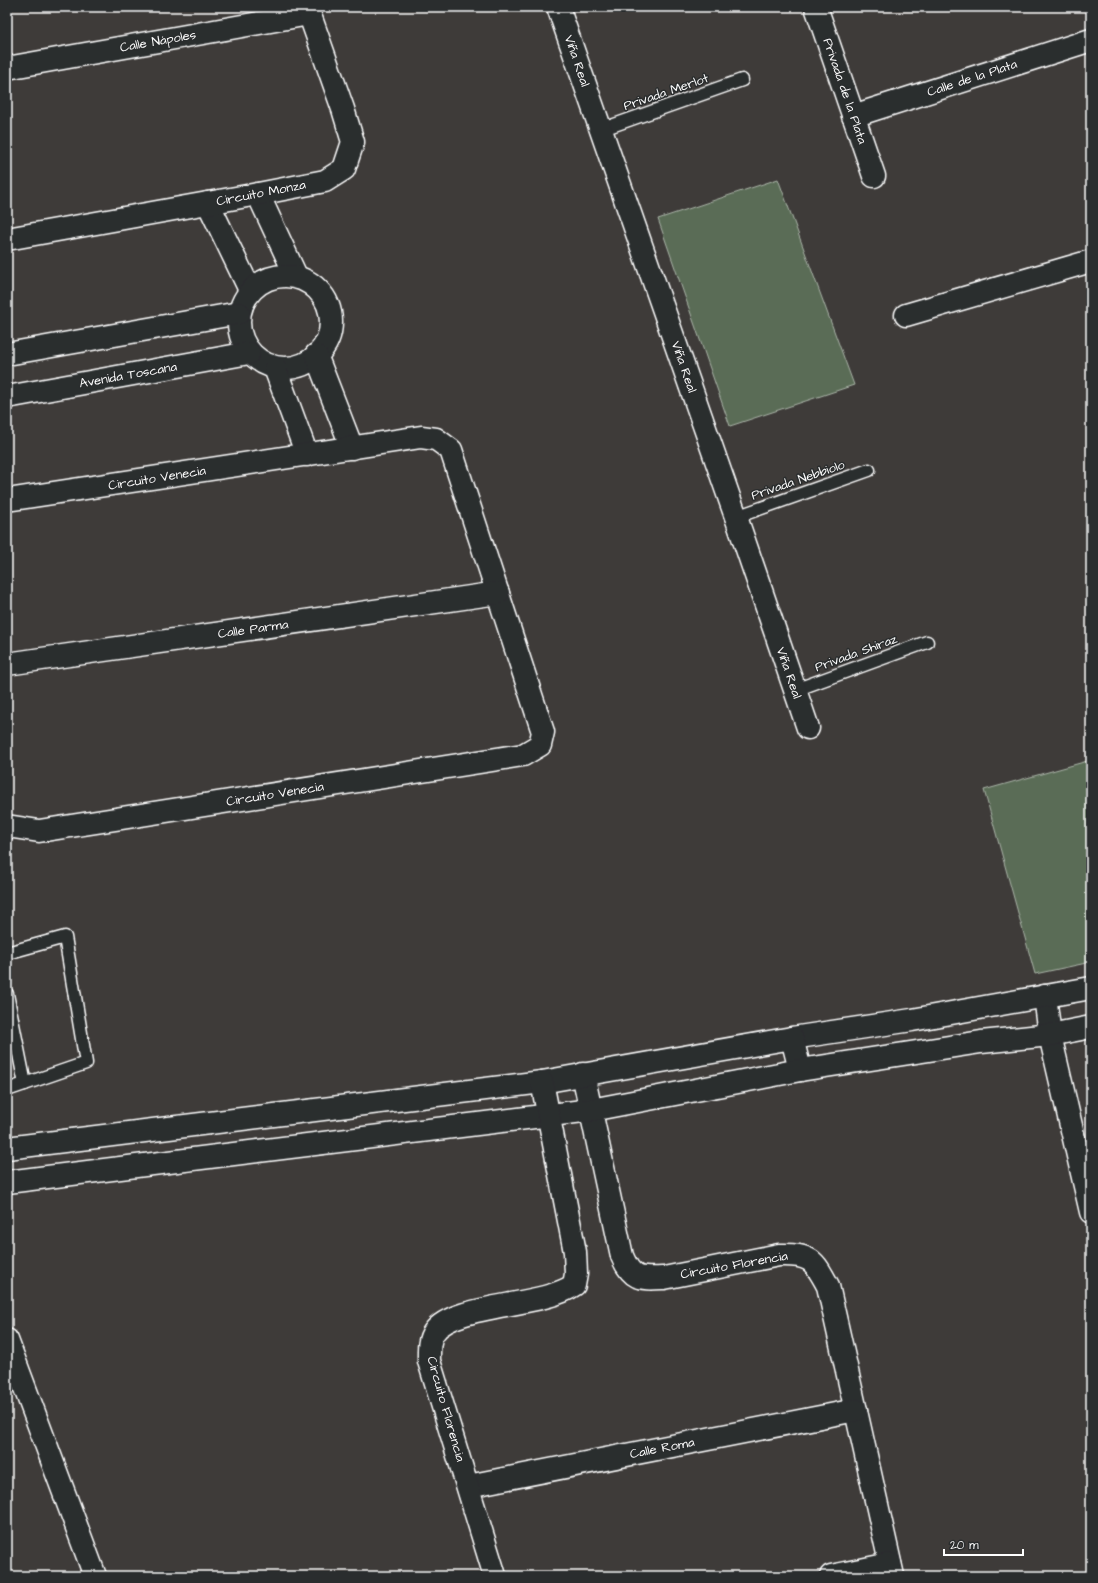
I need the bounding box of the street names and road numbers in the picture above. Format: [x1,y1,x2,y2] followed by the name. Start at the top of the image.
[118,25,198,57] street label: Calle Nápoles
[560,33,594,89] street label: Viña Real
[818,36,872,147] street label: Privada de la Plata
[925,55,1020,101] street label: Calle de la Plata
[621,69,712,115] street label: Privada Merlot
[215,175,308,210] street label: Circuito Monza
[667,339,701,395] street label: Viña Real
[78,357,179,392] street label: Avenida Toscana
[749,455,848,504] street label: Privada Nebbiolo
[107,461,207,495] street label: Circuito Venecia
[217,615,290,643] street label: Calle Parma
[812,630,900,676] street label: Privada Shiraz
[772,645,806,701] street label: Viña Real
[225,777,325,811] street label: Circuito Venecia
[679,1247,790,1283] street label: Circuito Florencia
[422,1354,470,1464] street label: Circuito Florencia
[628,1433,696,1463] street label: Calle Roma

